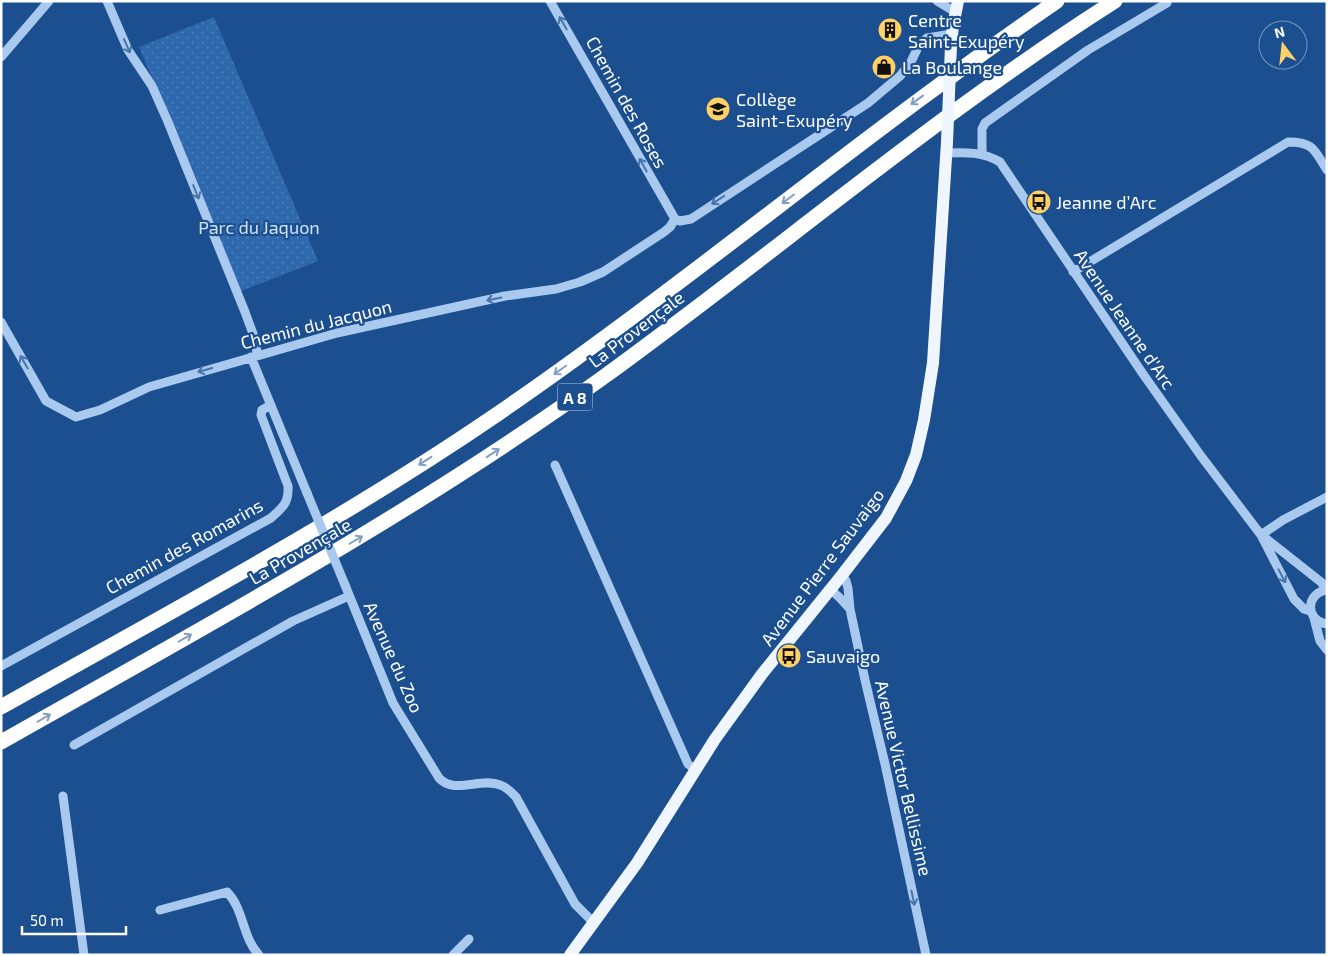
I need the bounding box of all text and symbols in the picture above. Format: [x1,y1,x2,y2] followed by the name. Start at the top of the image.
[908,9,1025,52] place label: Centre Saint-Exupéry
[558,17,568,31] one-way arrow
[877,17,903,43] building icon: Centre Saint-Exupéry
[1258,20,1308,70] north arrow
[1272,22,1287,41] text: N
[582,32,672,172] street label: Chemin des Roses
[122,38,132,53] one-way arrow
[871,54,897,80] shop icon: La Boulange
[902,56,1002,78] place label: La Boulange
[736,88,853,131] place label: Collège Saint-Exupéry
[910,95,924,105] one-way arrow
[705,96,731,122] school or university icon: Collège Saint-Exupéry
[638,158,648,172] one-way arrow
[192,184,202,199] one-way arrow
[1026,189,1052,215] bus stop icon: Jeanne d’Arc
[1056,191,1157,213] place label: Jeanne d’Arc
[782,193,795,204] one-way arrow
[712,196,726,206] one-way arrow
[198,216,320,238] park label: Parc du Jaquon
[1070,245,1180,394] street label: Avenue Jeanne d'Arc
[584,286,689,373] street label: La Provençale
[238,295,394,353] street label: Chemin du Jacquon
[486,295,502,304] one-way arrow
[18,355,28,369] one-way arrow
[553,365,567,375] one-way arrow
[197,366,213,376] one-way arrow
[558,384,592,411] road number: A 8
[486,447,500,457] one-way arrow
[419,456,433,466] one-way arrow
[756,484,888,650] street label: Avenue Pierre Sauvaigo
[102,494,266,598] street label: Chemin des Romarins
[245,513,355,590] street label: La Provençale
[349,534,363,544] one-way arrow
[1278,568,1287,583] one-way arrow
[360,598,428,716] street label: Avenue du Zoo
[177,633,192,642] one-way arrow
[776,643,802,669] bus stop icon: Sauvaigo
[806,645,880,667] place label: Sauvaigo
[871,678,937,878] street label: Avenue Victor Bellissime
[36,713,50,723] one-way arrow
[909,889,919,905] one-way arrow
[22,904,126,936] scale bar
[30,911,64,929] text: 50 m

